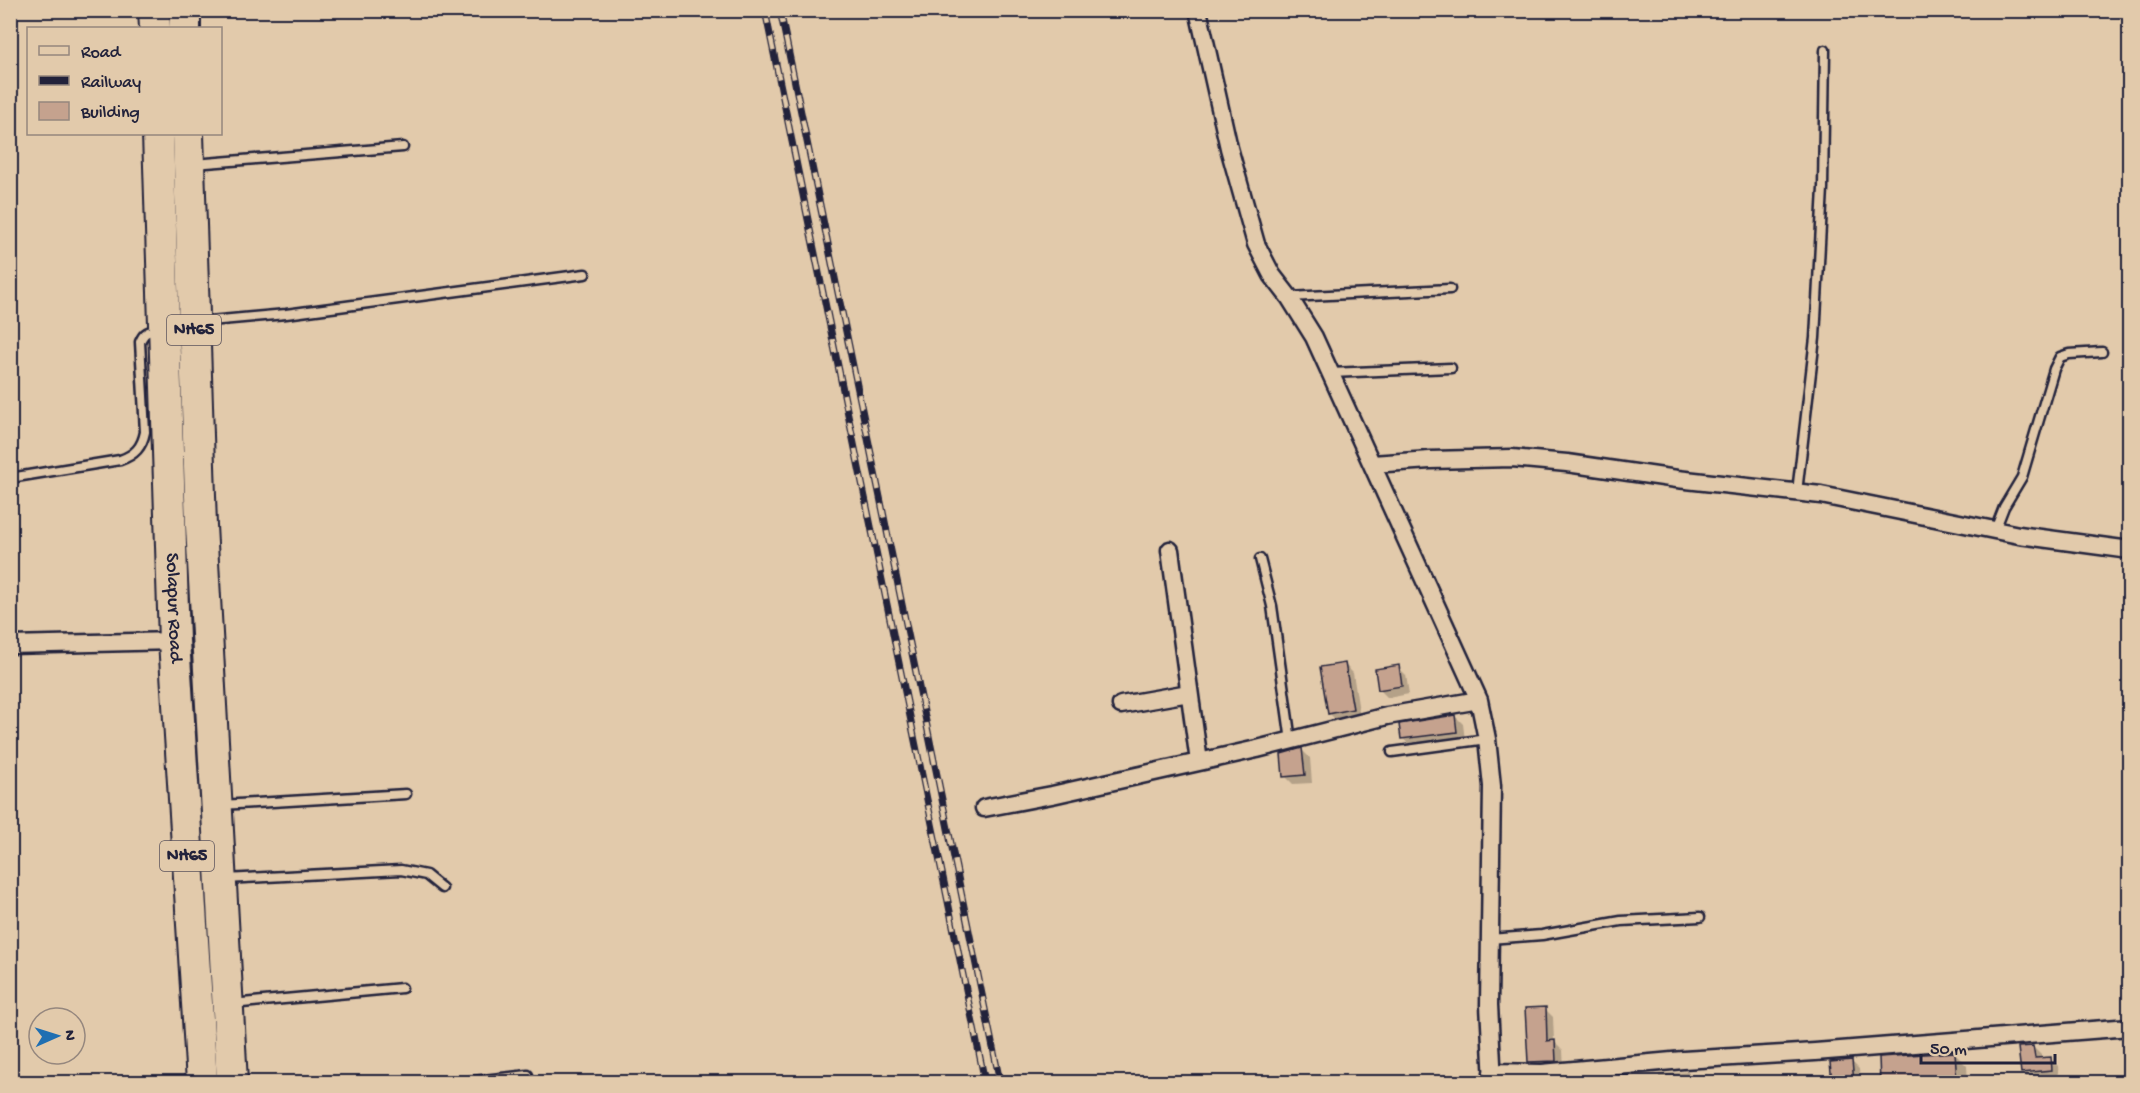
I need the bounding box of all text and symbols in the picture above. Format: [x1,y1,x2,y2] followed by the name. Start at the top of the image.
[27,27,222,135] legend
[81,43,122,64] text: Road
[81,73,141,94] text: Railway
[80,103,140,124] text: Building
[167,315,221,345] road number: NH65
[160,552,187,666] street label: Solapur Road
[160,841,214,871] road number: NH65
[27,1006,87,1066] north arrow
[1921,1027,2054,1065] scale bar
[59,1030,78,1042] text: N
[1930,1040,1967,1061] text: 50 m

